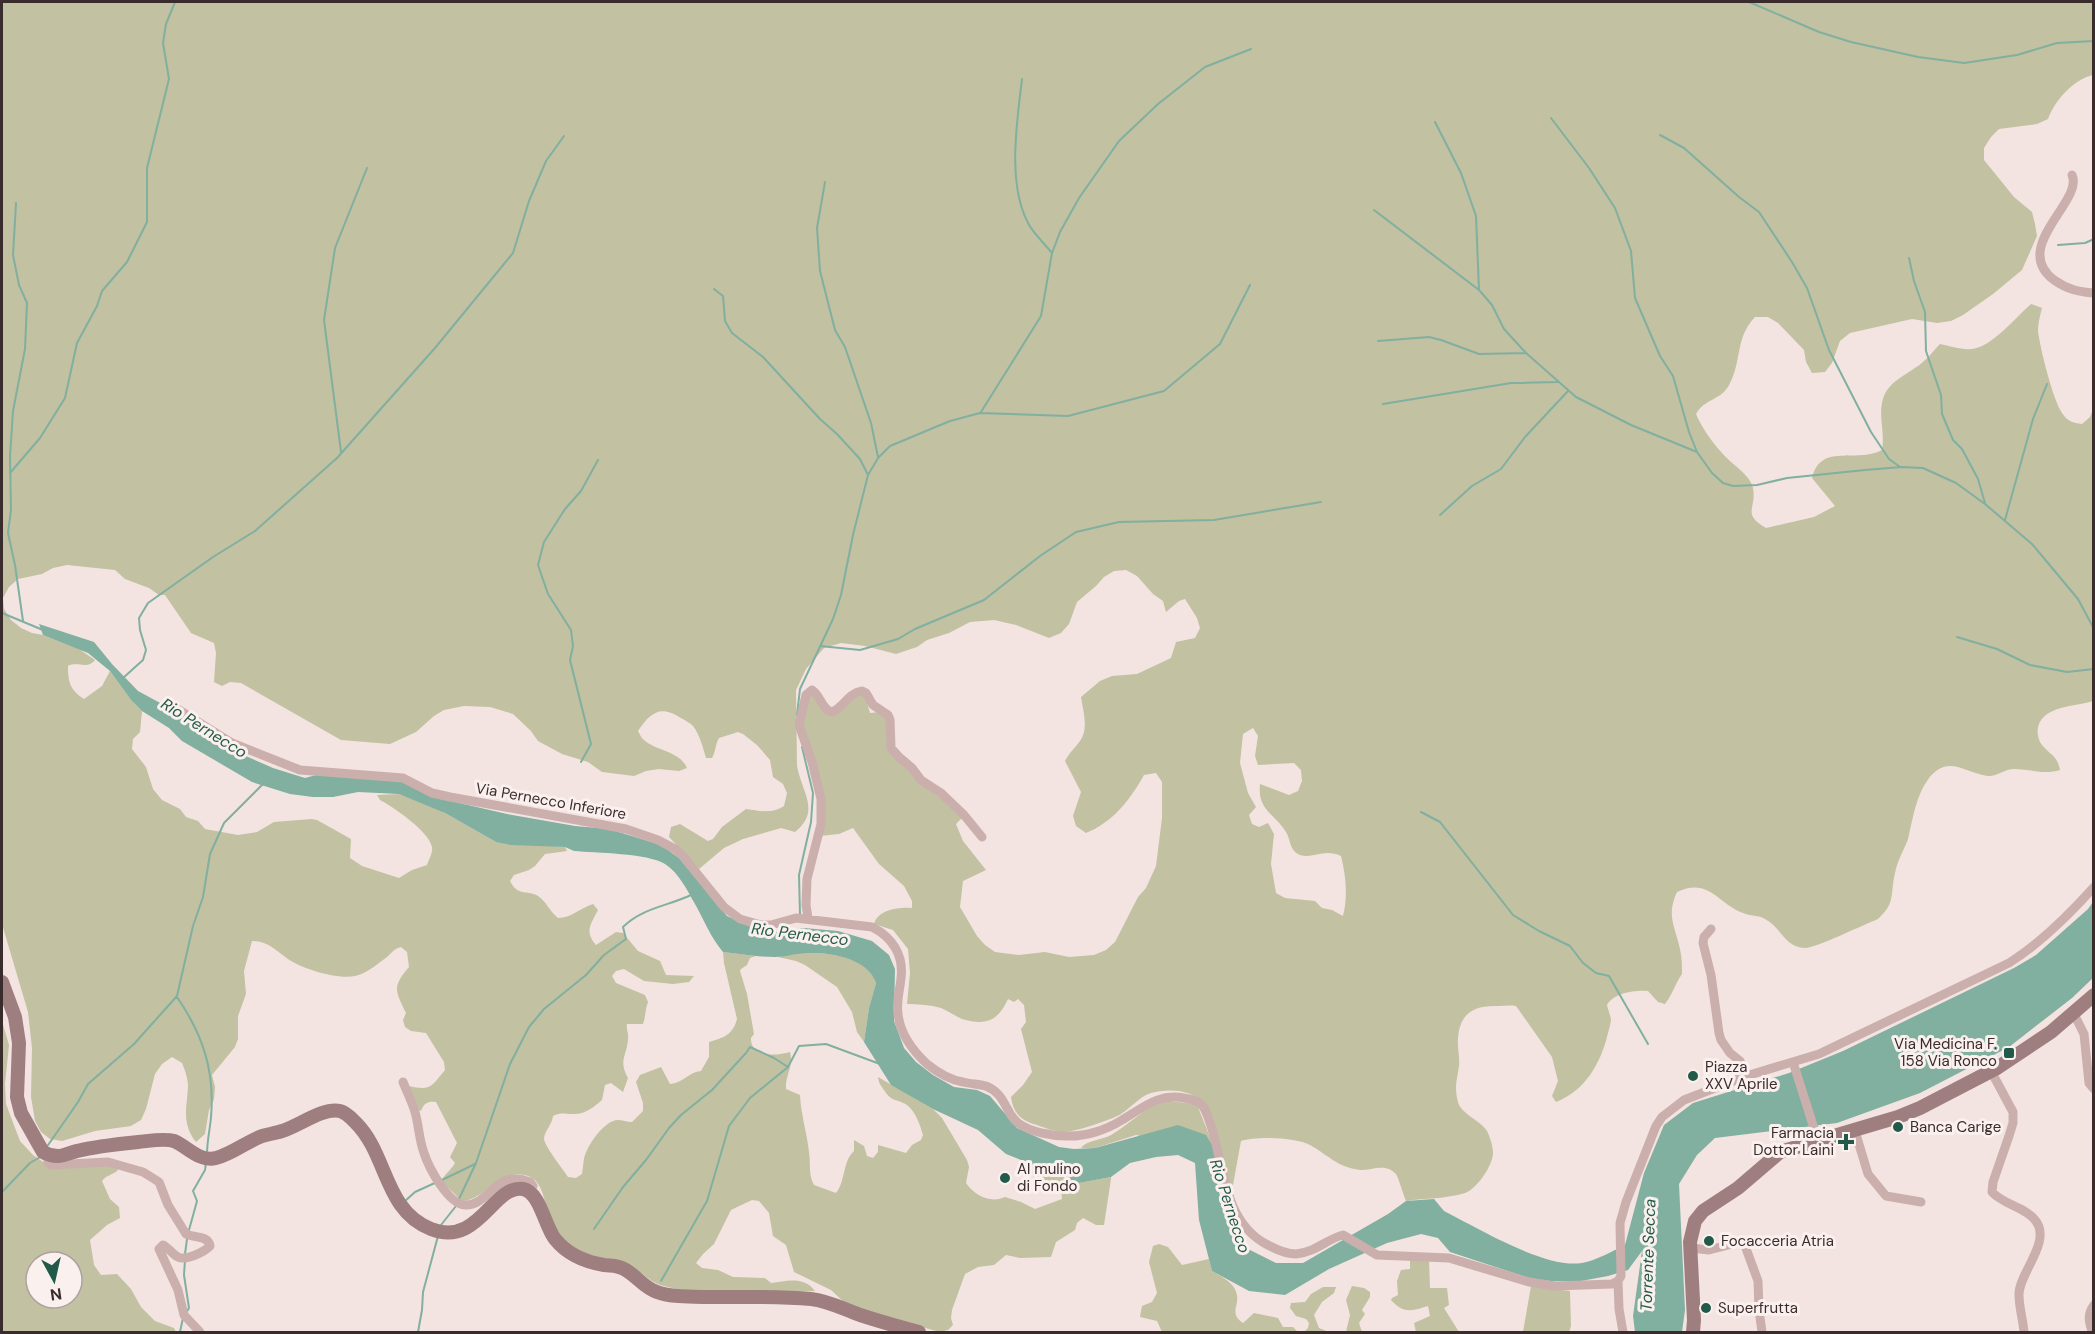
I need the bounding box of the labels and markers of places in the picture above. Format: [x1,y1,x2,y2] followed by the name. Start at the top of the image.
[1894,1034,1997,1071] place label: Via Medicina F. 158 Via Ronco
[2002,1046,2016,1060] marker: Via Medicina F. 158 Via Ronco
[1705,1057,1777,1094] place label: Piazza XXV Aprile
[1686,1069,1700,1083] marker: Piazza XXV Aprile
[1910,1117,2001,1137] place label: Banca Carige
[1891,1120,1905,1134] marker: Banca Carige
[1753,1123,1834,1160] place label: Farmacia Dottor Laini
[1839,1135,1853,1149] marker: Farmacia Dottor Laini
[1017,1159,1081,1196] place label: Al mulino di Fondo
[998,1171,1012,1185] marker: Al mulino di Fondo
[1721,1231,1834,1251] place label: Focacceria Atria
[1702,1234,1716,1248] marker: Focacceria Atria
[1718,1298,1798,1318] place label: Superfrutta
[1699,1301,1713,1315] marker: Superfrutta

